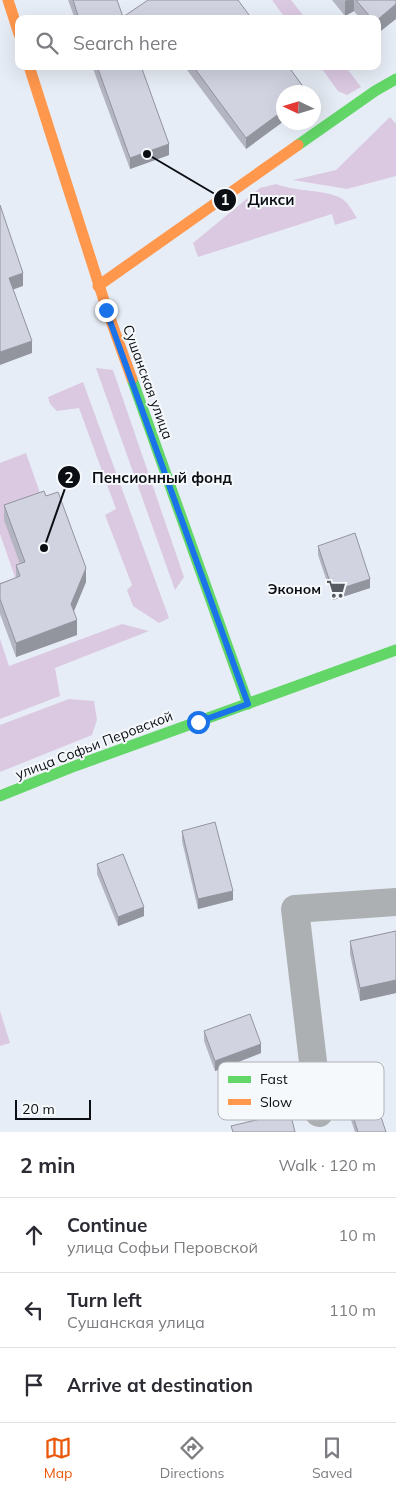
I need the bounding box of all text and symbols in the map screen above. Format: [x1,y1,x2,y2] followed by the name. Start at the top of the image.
[15,15,381,70] search box
[33,29,61,57] icon: search
[73,31,177,55] text: Search here
[276,85,321,130] north arrow
[212,185,304,215] callout: Дикси
[220,190,230,209] text: 1
[247,190,295,209] text: Дикси
[95,299,118,322] route end
[119,322,177,442] street label: Сушанская улица
[57,462,242,492] callout: Пенсионный фонд
[64,468,74,487] text: 2
[92,468,232,487] text: Пенсионный фонд
[325,578,347,600] supermarket icon: Эконом
[268,580,321,598] place label: Эконом
[13,707,175,783] street label: улица Софьи Перовской
[187,711,210,734] route start
[218,1062,384,1120] legend
[260,1070,288,1088] text: Fast
[260,1093,292,1111] text: Slow
[15,1097,91,1120] scale bar
[22,1100,55,1118] text: 20 m
[20,1152,75,1178] text: 2 min
[278,1155,376,1175] text: Walk · 120 m
[67,1213,147,1237] text: Continue
[20,1221,48,1249] icon: ahead
[339,1225,376,1245] text: 10 m
[67,1237,258,1257] text: улица Софьи Перовской
[67,1288,142,1312] text: Turn left
[20,1296,48,1324] icon: left
[329,1300,376,1320] text: 110 m
[67,1312,205,1332] text: Сушанская улица
[20,1371,48,1399] icon: arrive
[67,1373,253,1397] text: Arrive at destination
[44,1434,72,1482] tab: Map
[160,1434,225,1482] tab: Directions
[312,1434,352,1482] tab: Saved

